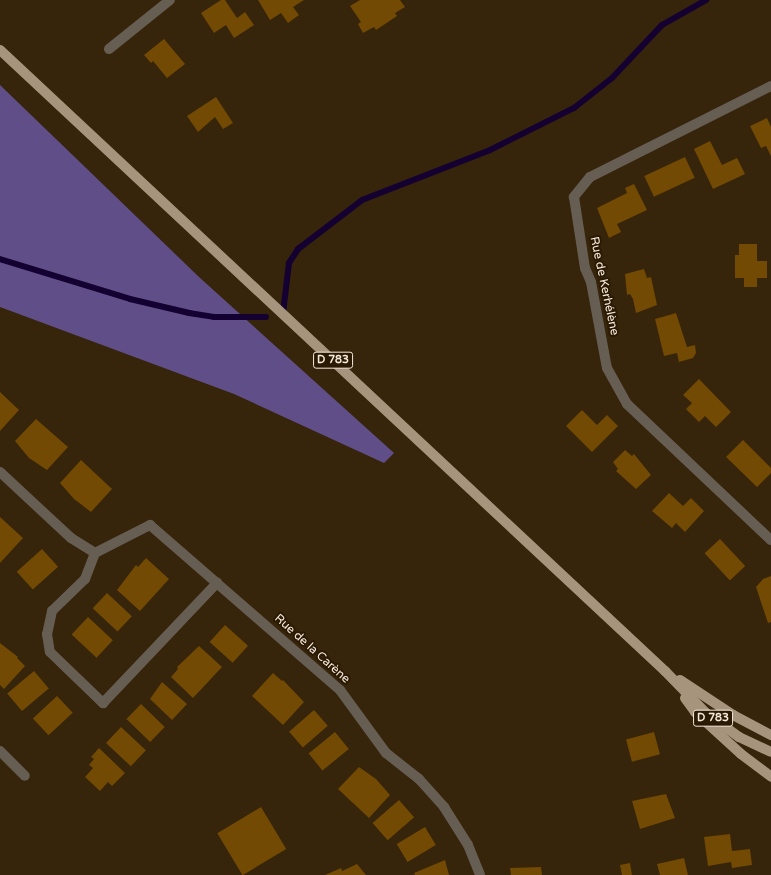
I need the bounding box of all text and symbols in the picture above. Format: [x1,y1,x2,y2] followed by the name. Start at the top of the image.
[586,235,622,337] street label: Rue de Kerhélène
[313,351,353,369] road number: D 783
[271,611,353,687] street label: Rue de la Carène
[693,709,733,727] road number: D 783

